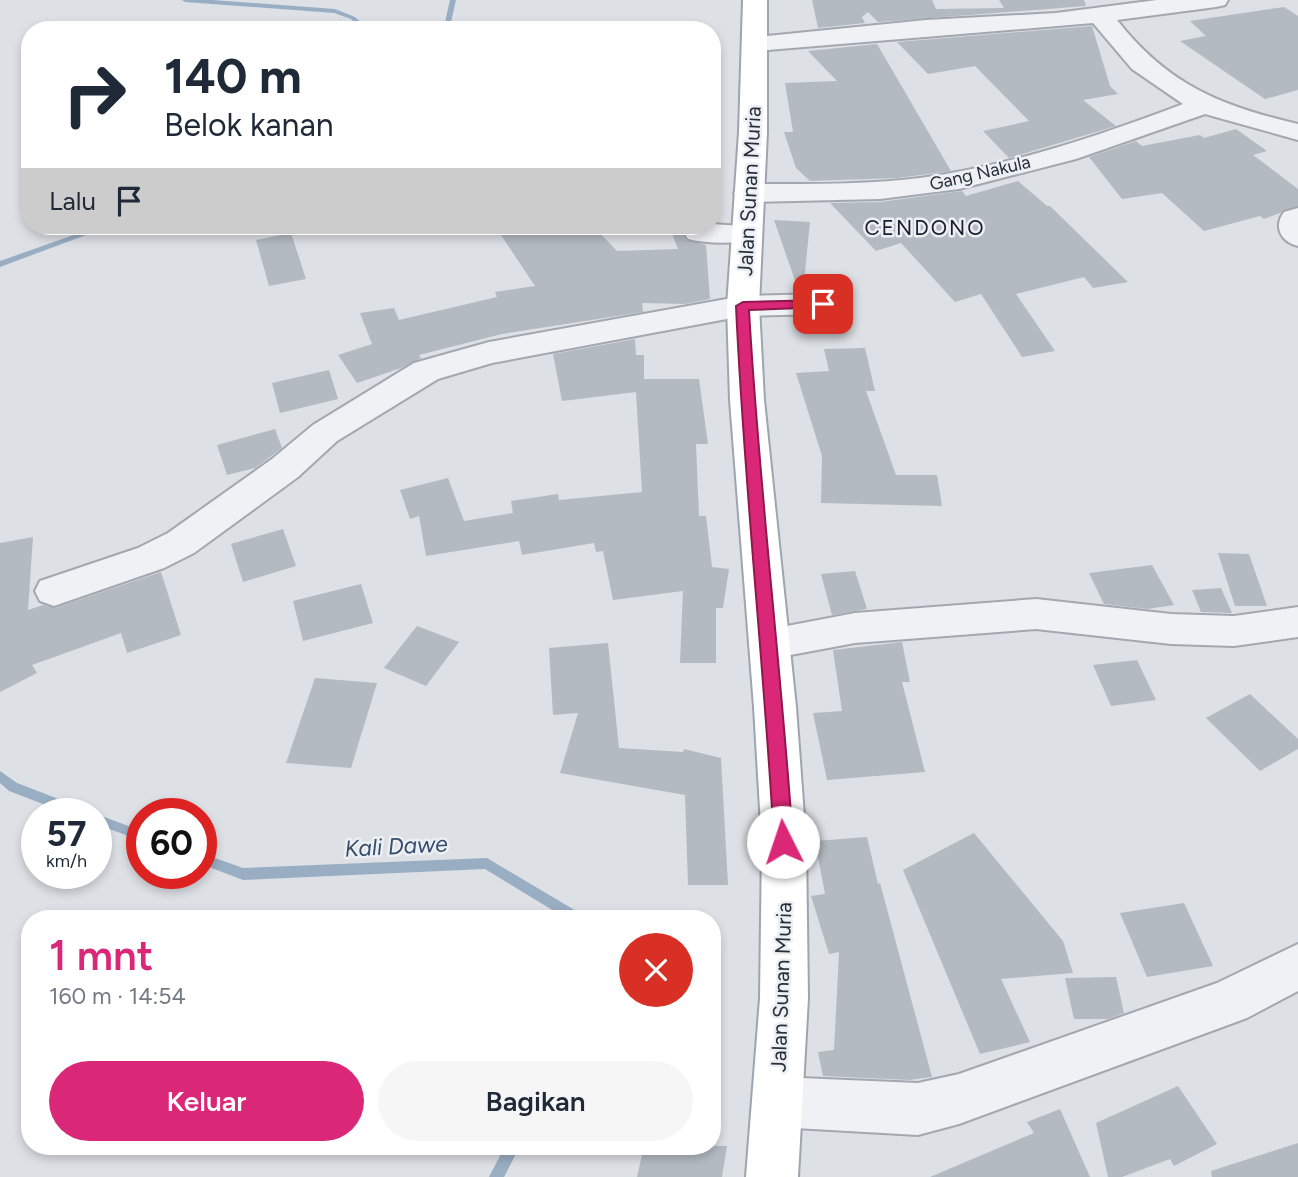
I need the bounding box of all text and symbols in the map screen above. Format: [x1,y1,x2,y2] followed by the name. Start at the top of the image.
[164,46,302,105] text: 140 m
[49,49,140,140] icon: right
[164,106,334,144] text: Belok kanan
[732,106,766,276] street label: Jalan Sunan Muria
[927,151,1033,195] street label: Gang Nakula
[110,182,148,220] icon: arrive
[49,185,96,217] text: Lalu
[864,215,986,240] district label: CENDONO
[793,274,853,334] pin
[804,285,842,323] icon: arrive
[126,798,217,889] speed limit sign: 60
[746,805,820,879] position arrow
[47,813,86,855] text: 57
[344,829,449,863] water label: Kali Dawe
[46,850,87,872] text: km/h
[766,902,796,1072] street label: Jalan Sunan Muria
[49,930,153,981] text: 1 mnt
[619,933,693,1007] button: close
[49,982,186,1010] text: 160 m · 14:54
[49,1061,364,1141] button: Keluar
[378,1061,693,1141] button: Bagikan

